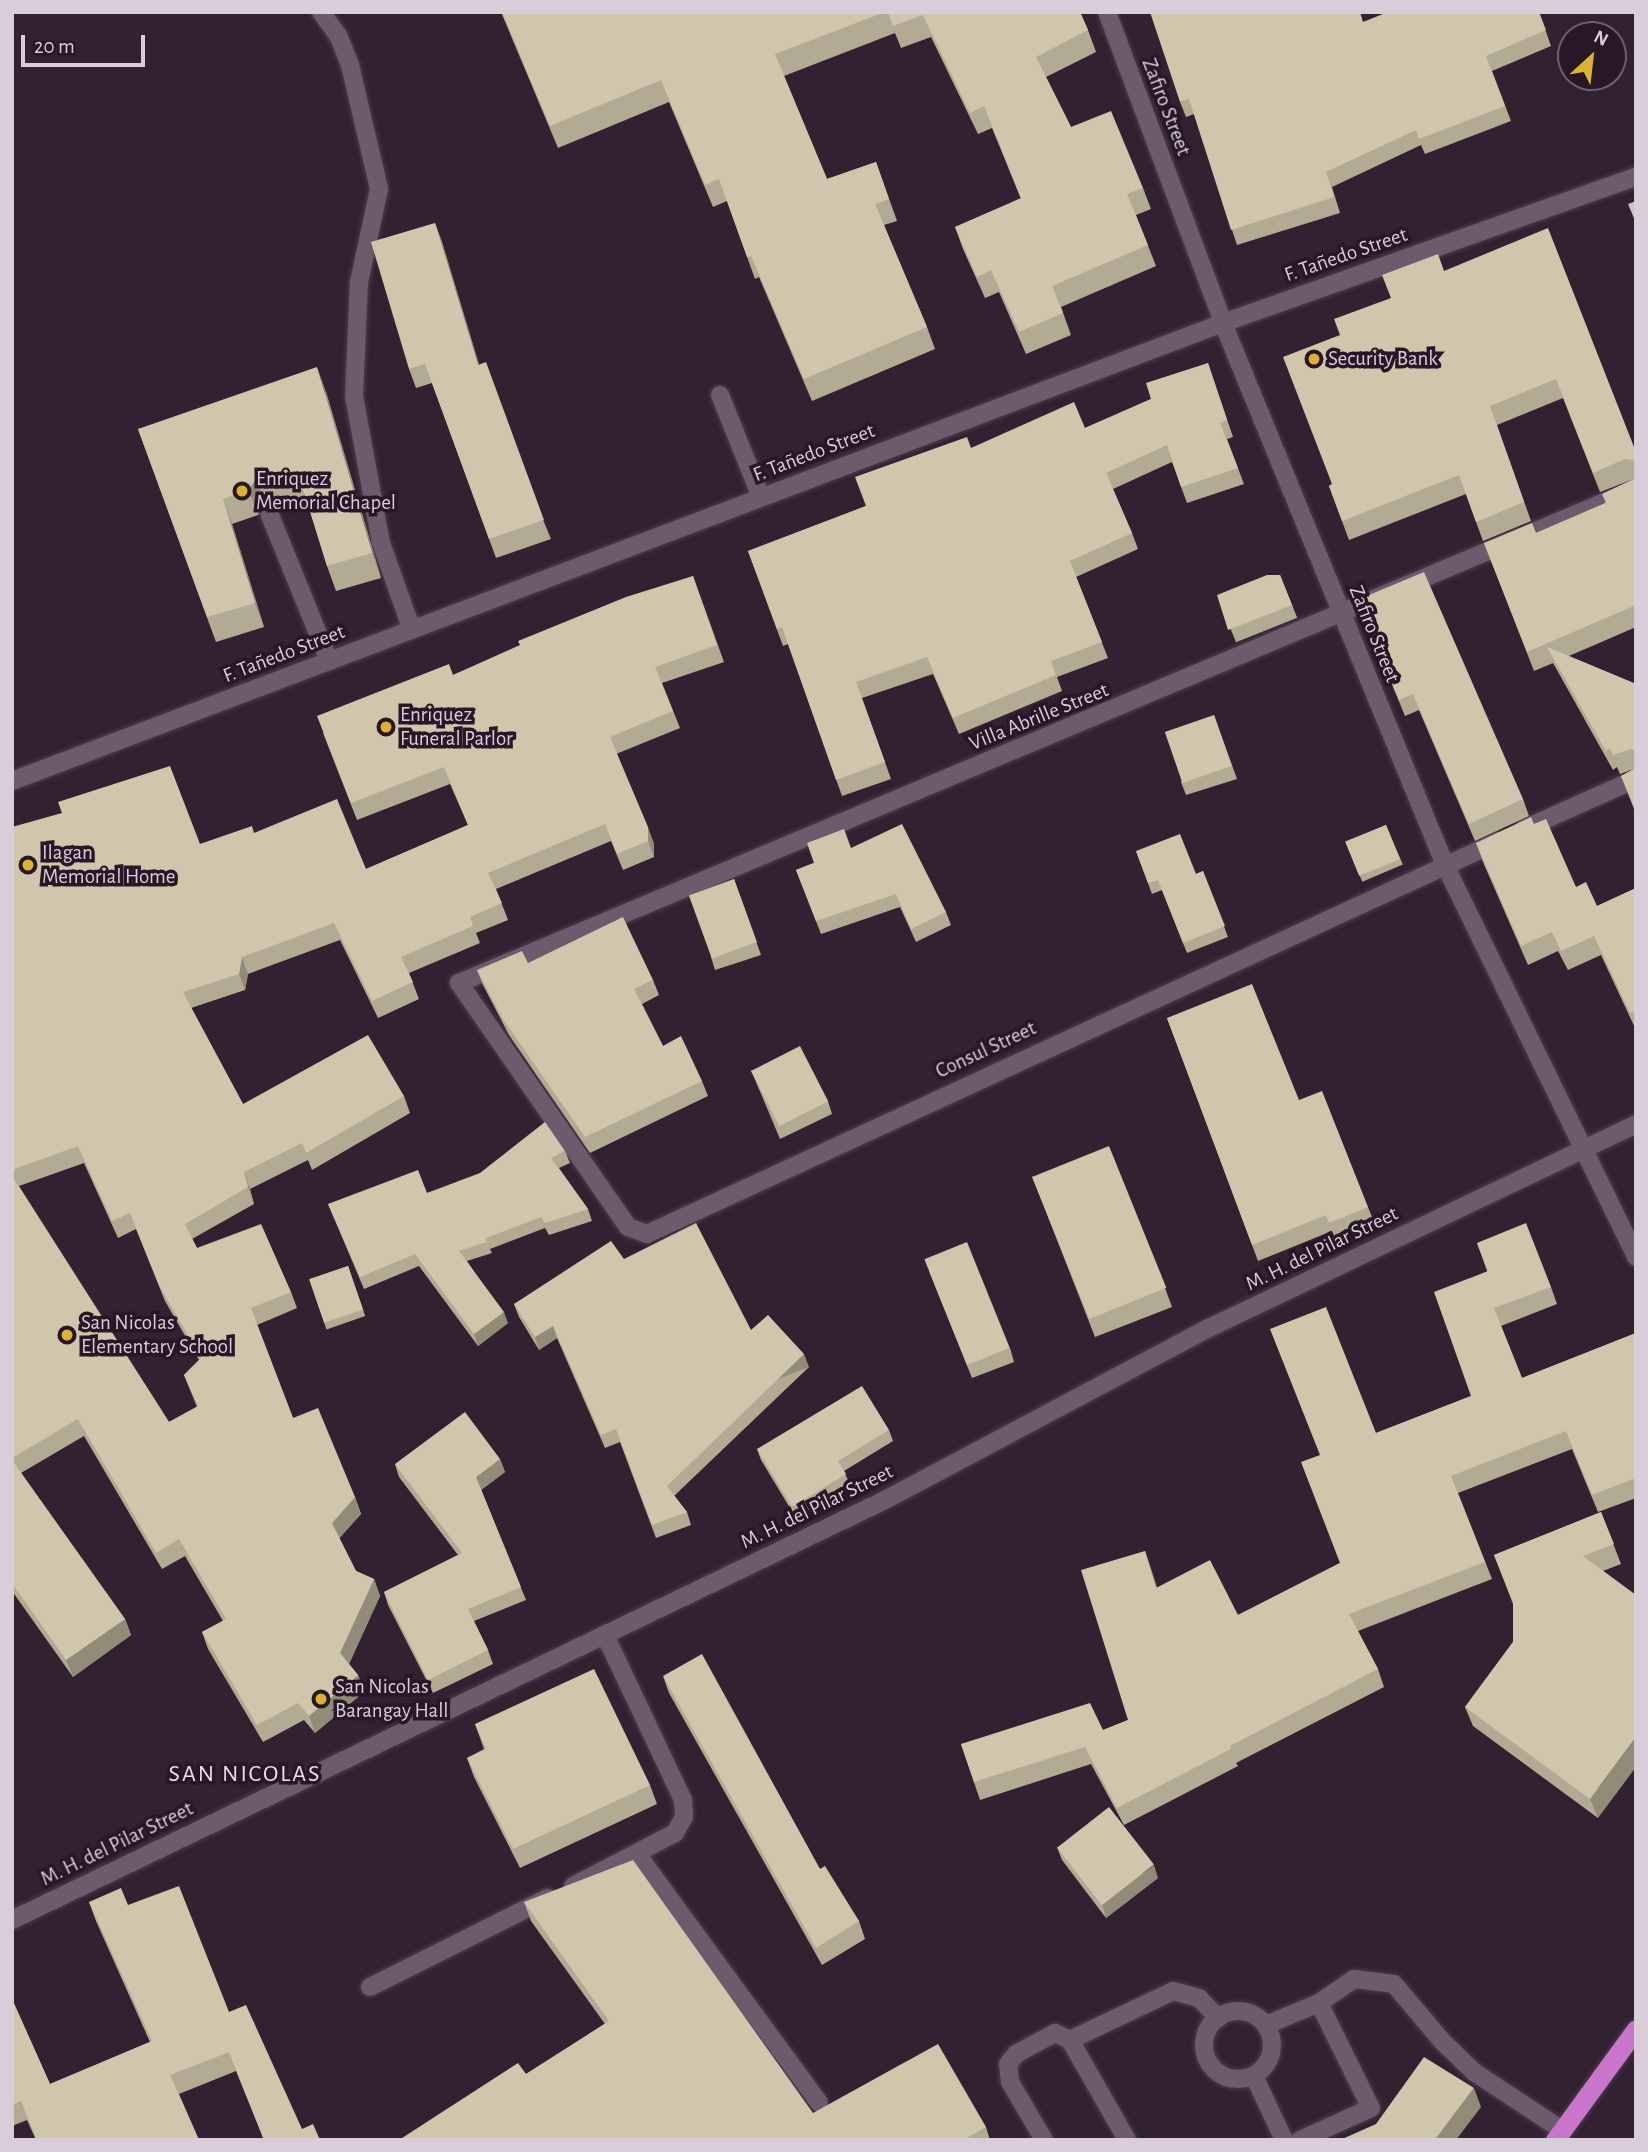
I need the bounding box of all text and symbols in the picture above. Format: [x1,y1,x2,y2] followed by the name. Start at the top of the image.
[24,21,149,65] scale bar
[1557,21,1627,91] north arrow
[1591,27,1611,50] text: N
[34,36,75,57] text: 20 m
[1136,55,1196,159] street label: Zafiro Street
[1281,222,1411,288] street label: F. Tañedo Street
[1328,346,1438,372] place label: Security Bank
[1306,351,1322,367] marker: Security Bank
[750,418,878,488] street label: F. Tañedo Street
[256,466,396,516] place label: Enriquez Memorial Chapel
[234,483,250,499] marker: Enriquez Memorial Chapel
[1343,582,1405,686] street label: Zafiro Street
[220,619,348,689] street label: F. Tañedo Street
[966,678,1112,756] street label: Villa Abrille Street
[400,702,513,752] place label: Enriquez Funeral Parlor
[378,719,394,735] marker: Enriquez Funeral Parlor
[42,840,175,890] place label: Ilagan Memorial Home
[20,857,36,873] marker: Ilagan Memorial Home
[932,1016,1040,1084] street label: Consul Street
[1242,1201,1402,1297] street label: M. H. del Pilar Street
[81,1310,233,1360] place label: San Nicolas Elementary School
[59,1327,75,1343] marker: San Nicolas Elementary School
[737,1459,897,1555] street label: M. H. del Pilar Street
[335,1674,449,1724] place label: San Nicolas Barangay Hall
[313,1691,329,1707] marker: San Nicolas Barangay Hall
[170,1761,320,1789] district label: SAN NICOLAS
[37,1796,197,1892] street label: M. H. del Pilar Street

